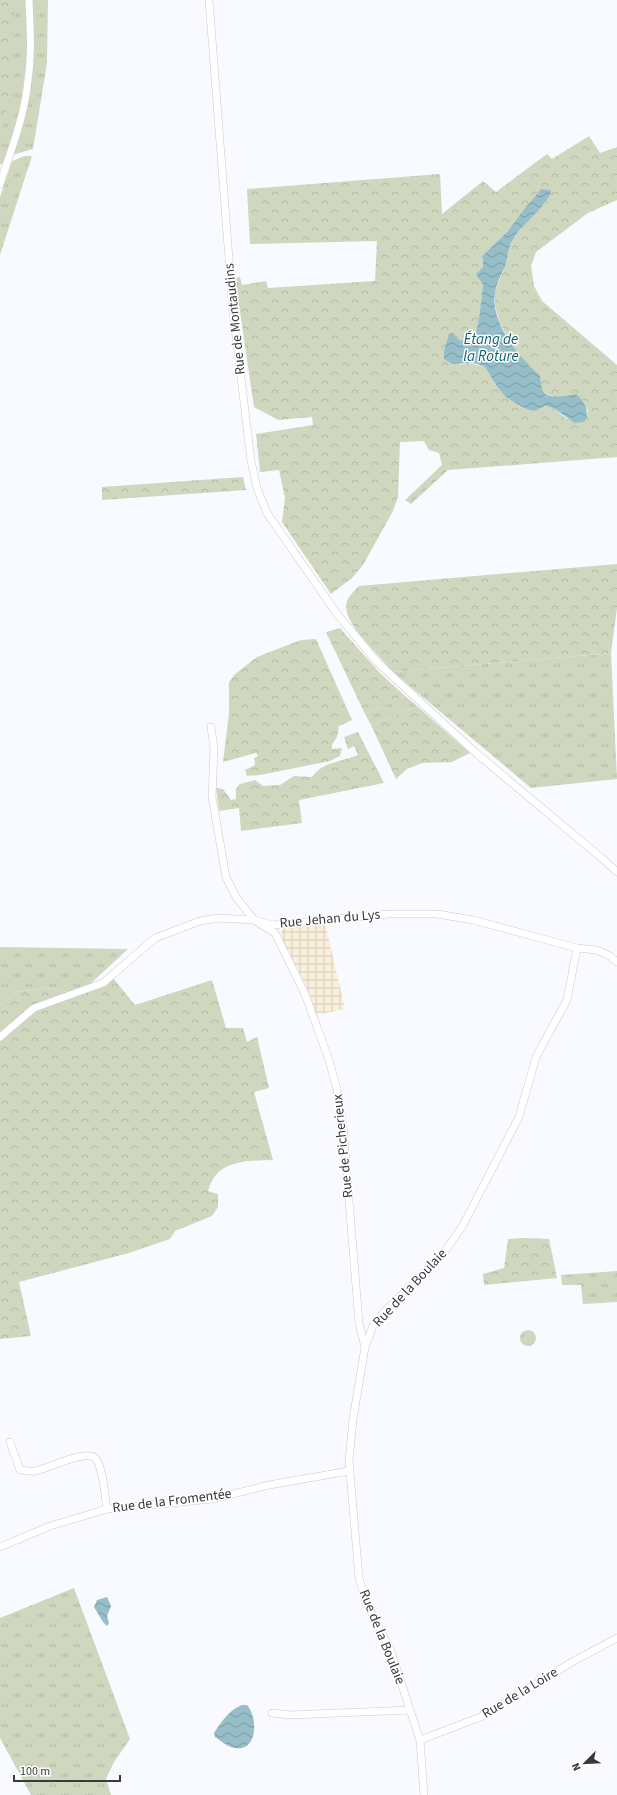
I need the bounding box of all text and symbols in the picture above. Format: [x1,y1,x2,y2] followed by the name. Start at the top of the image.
[219,262,251,376] street label: Rue de Montaudins
[463,329,519,367] water label: Étang de la Roture
[279,905,381,933] street label: Rue Jehan du Lys
[328,1092,358,1199] street label: Rue de Picherieux
[368,1244,452,1332] street label: Rue de la Boulaie
[111,1484,233,1518] street label: Rue de la Fromentée
[354,1587,410,1687] street label: Rue de la Boulaie
[478,1662,562,1724] street label: Rue de la Loire
[565,1743,605,1783] north arrow
[14,1757,120,1783] scale bar
[568,1760,585,1773] text: N
[20,1763,50,1780] text: 100 m

